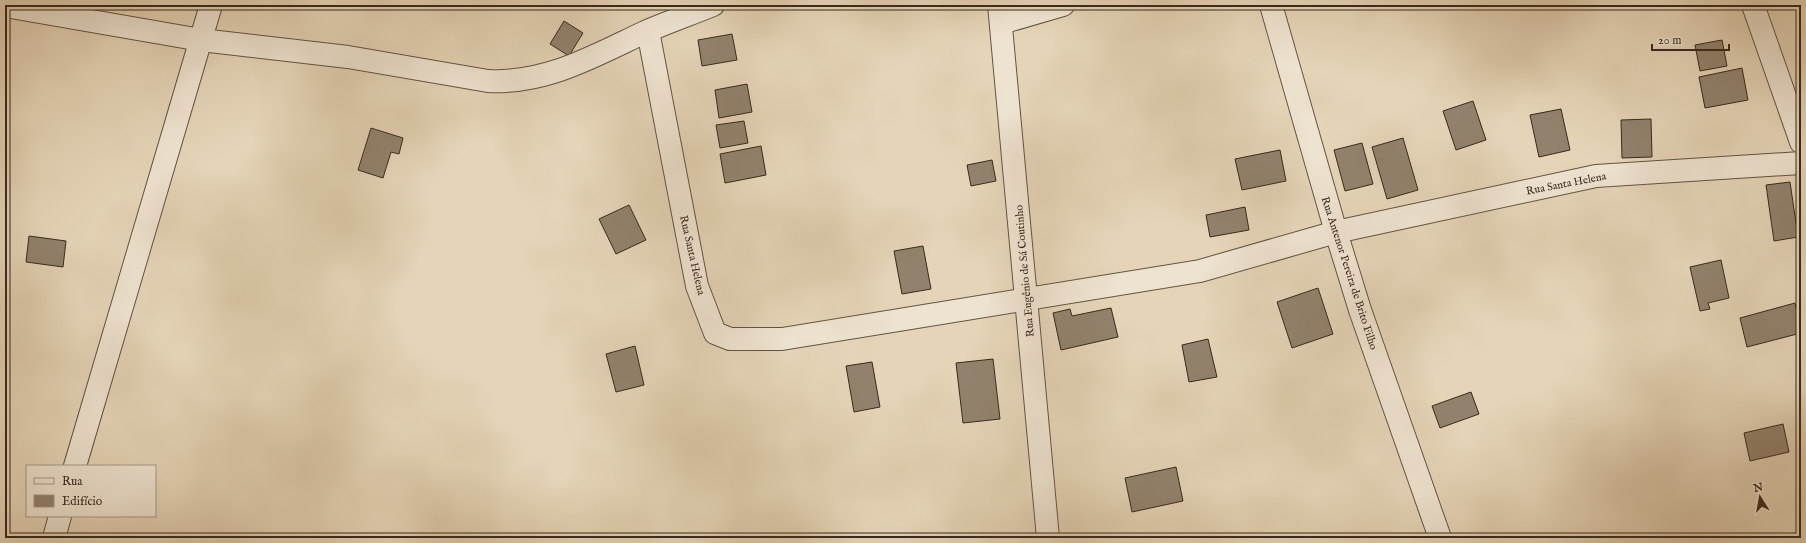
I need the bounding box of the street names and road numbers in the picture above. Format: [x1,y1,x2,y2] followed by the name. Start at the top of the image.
[1525,169,1608,199] street label: Rua Santa Helena
[1318,195,1380,352] street label: Rua Antenor Pereira de Brito Filho
[1012,204,1038,338] street label: Rua Eugênio de Sá Coutinho
[676,214,708,297] street label: Rua Santa Helena

